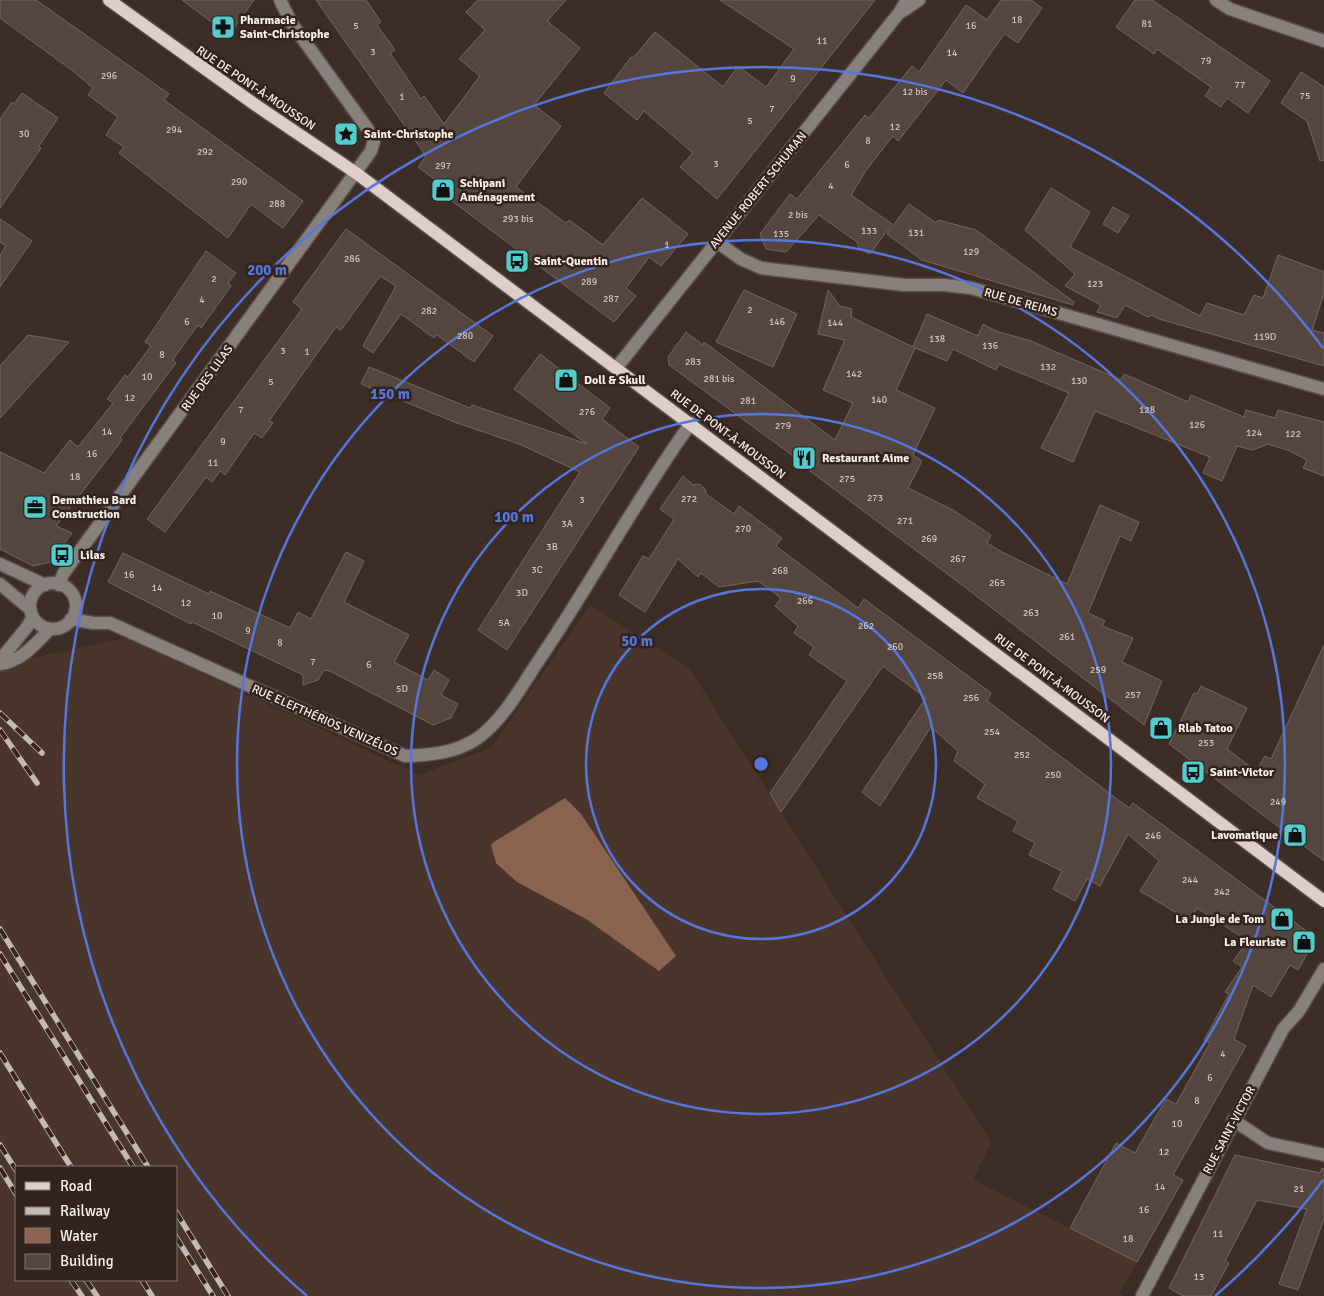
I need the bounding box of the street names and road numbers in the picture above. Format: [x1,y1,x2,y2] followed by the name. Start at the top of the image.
[193,43,318,134] street label: RUE DE PONT-À-MOUSSON
[707,129,810,252] street label: AVENUE ROBERT SCHUMAN
[982,285,1060,320] street label: RUE DE REIMS
[178,342,237,414] street label: RUE DES LILAS
[667,386,788,483] street label: RUE DE PONT-À-MOUSSON
[991,630,1112,727] street label: RUE DE PONT-À-MOUSSON
[249,681,401,760] street label: RUE ELEFTHÉRIOS VENIZÉLOS
[1200,1084,1259,1177] street label: RUE SAINT-VICTOR

